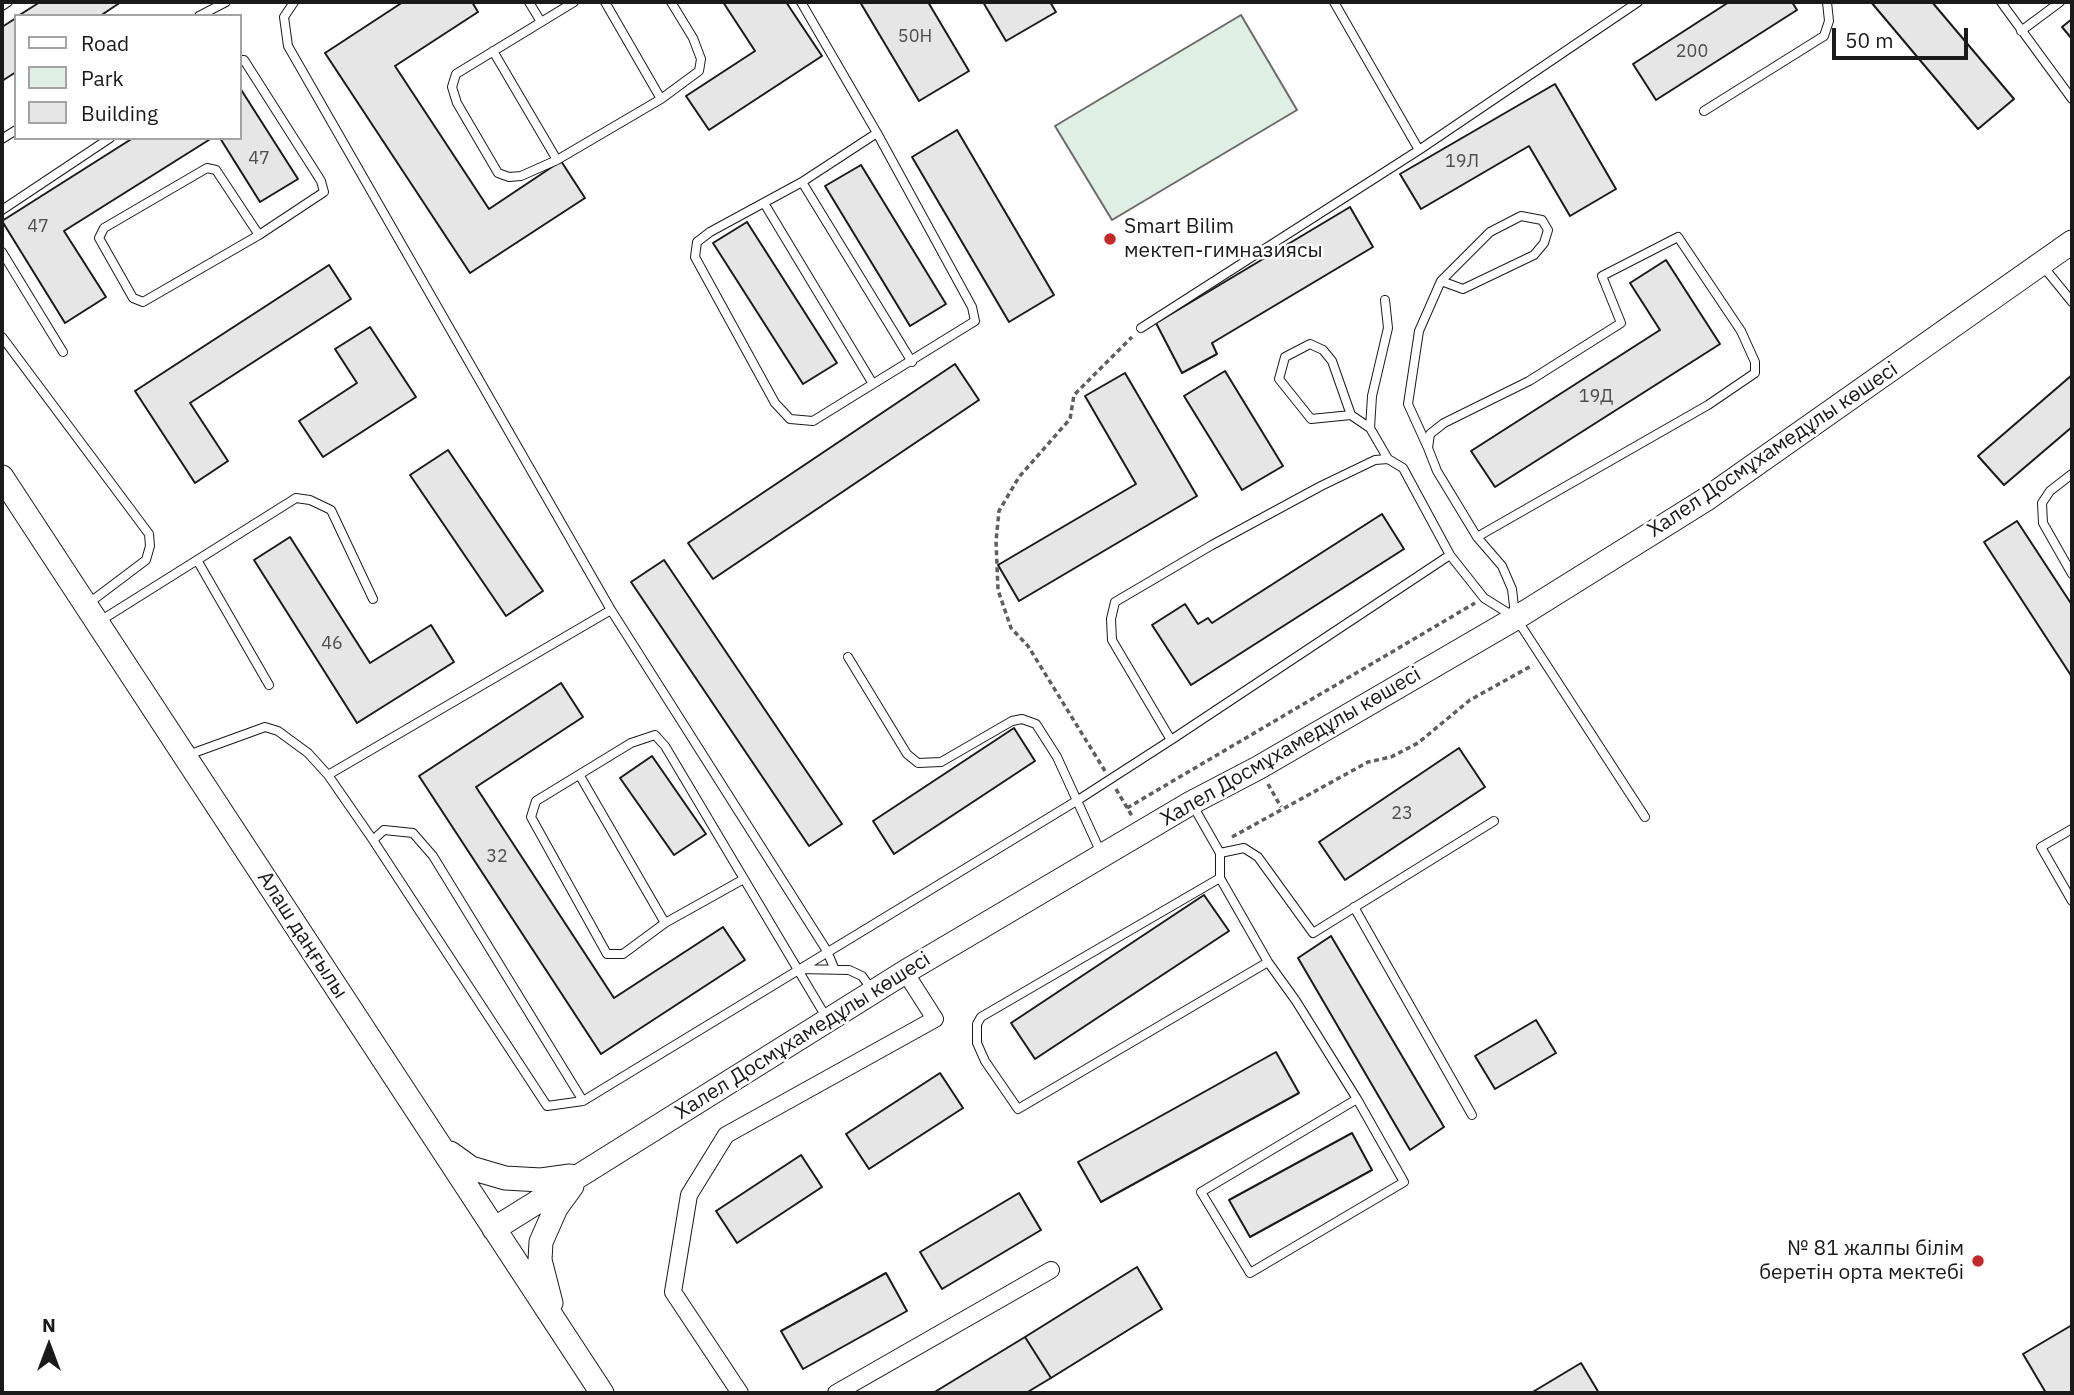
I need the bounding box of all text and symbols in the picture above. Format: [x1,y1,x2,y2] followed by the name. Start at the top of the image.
[14,14,242,140] legend
[1836,14,1972,58] scale bar
[898,26,932,48] house number: 50Н
[1845,26,1894,54] text: 50 m
[81,29,129,57] text: Road
[1676,41,1708,63] house number: 200
[81,64,124,92] text: Park
[81,99,158,127] text: Building
[248,148,270,170] house number: 47
[1445,151,1479,173] house number: 19Л
[1124,214,1323,264] place label: Smart Bilim мектеп-гимназиясы
[27,216,49,238] house number: 47
[1102,231,1118,247] marker: Smart Bilim мектеп-гимназиясы
[1643,357,1903,543] street label: Халел Досмұхамедұлы көшесі
[1579,386,1613,408] house number: 19Д
[321,633,343,655] house number: 46
[1156,662,1426,832] street label: Халел Досмұхамедұлы көшесі
[1391,803,1413,825] house number: 23
[486,846,508,868] house number: 32
[251,866,353,1004] street label: Алаш даңғылы
[671,947,935,1125] street label: Халел Досмұхамедұлы көшесі
[1759,1236,1964,1286] place label: № 81 жалпы білім беретін орта мектебі
[1970,1253,1986,1269] marker: № 81 жалпы білім беретін орта мектебі
[14,1311,84,1381] north arrow
[42,1313,56,1337] text: N

